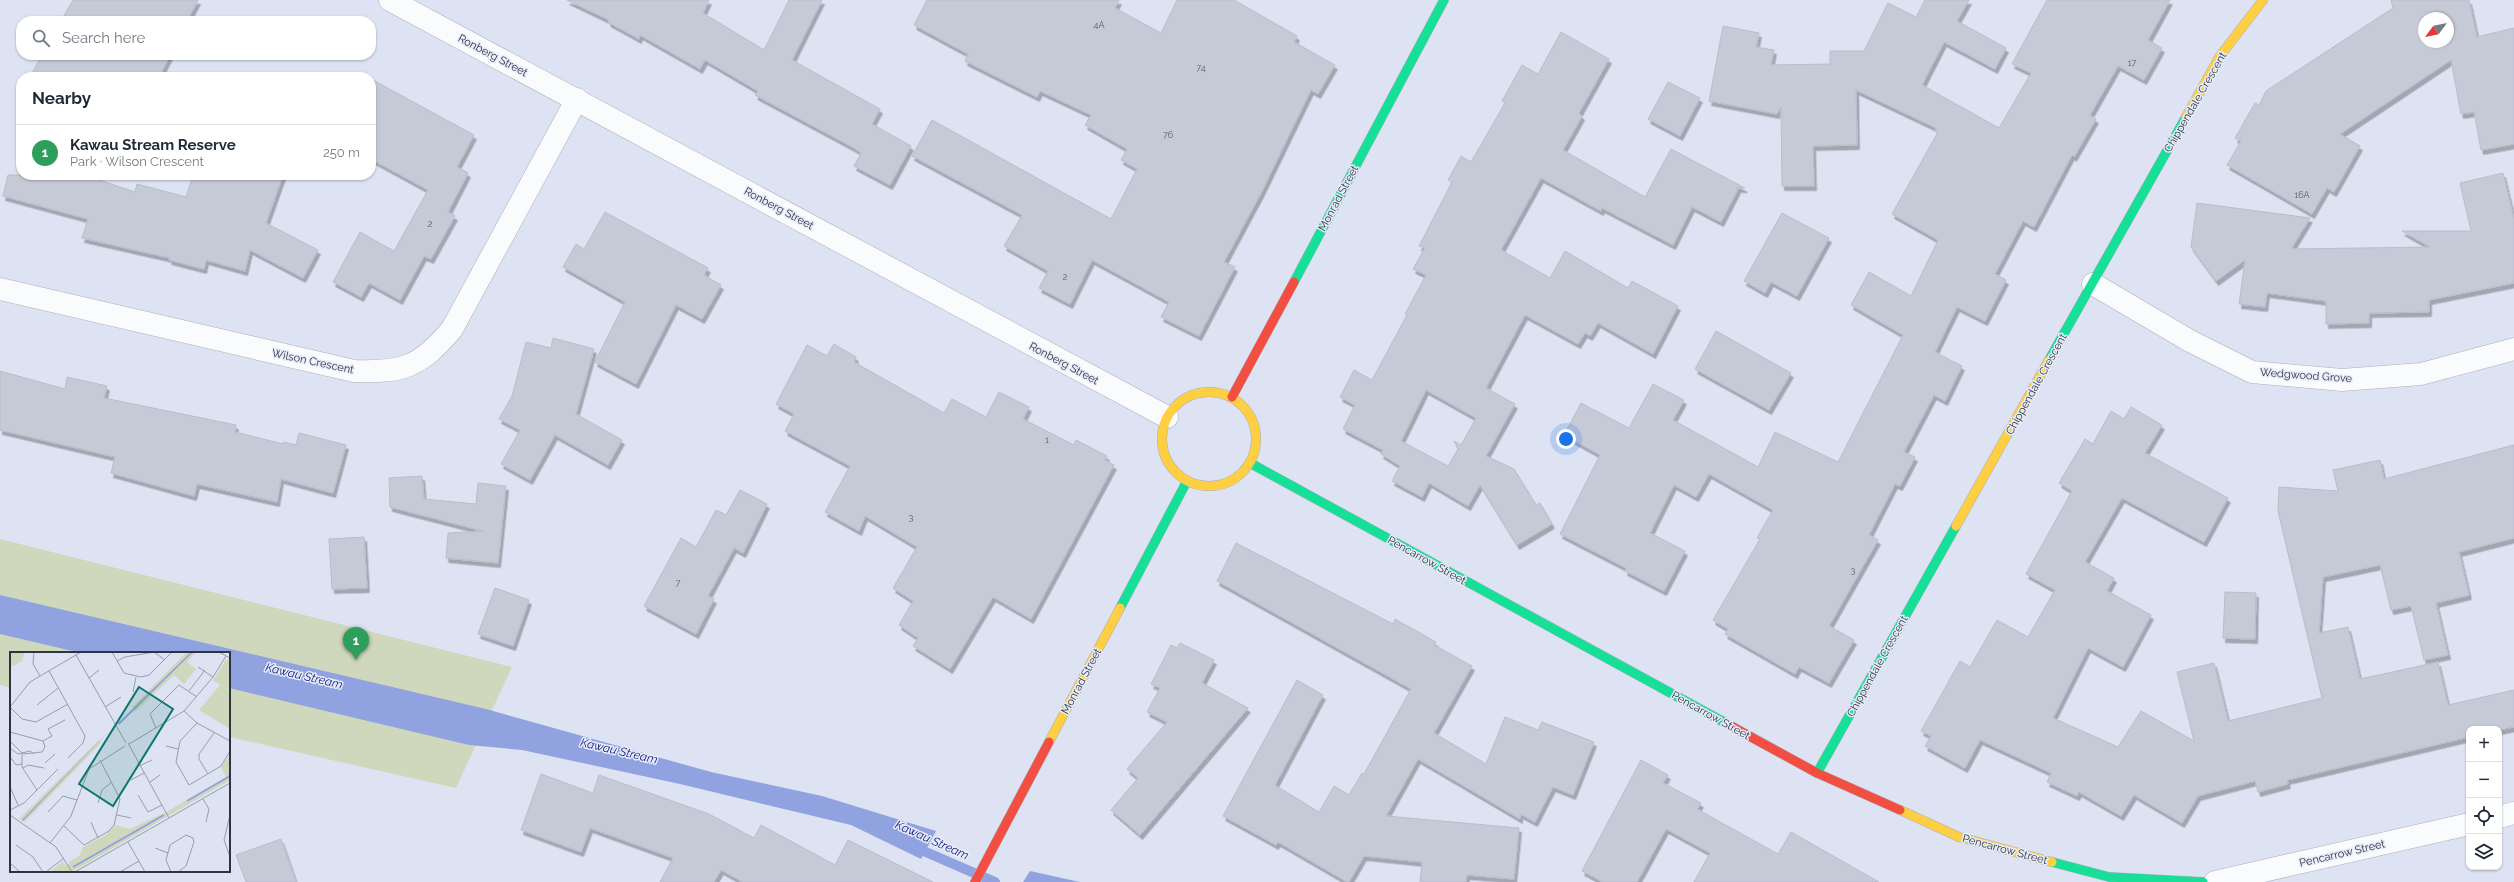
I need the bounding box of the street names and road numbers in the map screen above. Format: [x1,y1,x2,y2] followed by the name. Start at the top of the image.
[456,32,530,79] street label: Ronberg Street
[2161,50,2230,155] street label: Chippendale Crescent
[1316,163,1361,233] street label: Monrad Street
[742,185,816,232] street label: Ronberg Street
[2003,331,2070,437] street label: Chippendale Crescent
[1027,340,1101,387] street label: Ronberg Street
[271,346,355,377] street label: Wilson Crescent
[2259,366,2353,385] street label: Wedgwood Grove
[1385,534,1468,587] street label: Pencarrow Street
[1844,613,1911,719] street label: Chippendale Crescent
[1059,646,1104,716] street label: Monrad Street
[1669,689,1752,742] street label: Pencarrow Street
[1961,832,2049,867] street label: Pencarrow Street
[2298,837,2386,870] street label: Pencarrow Street

